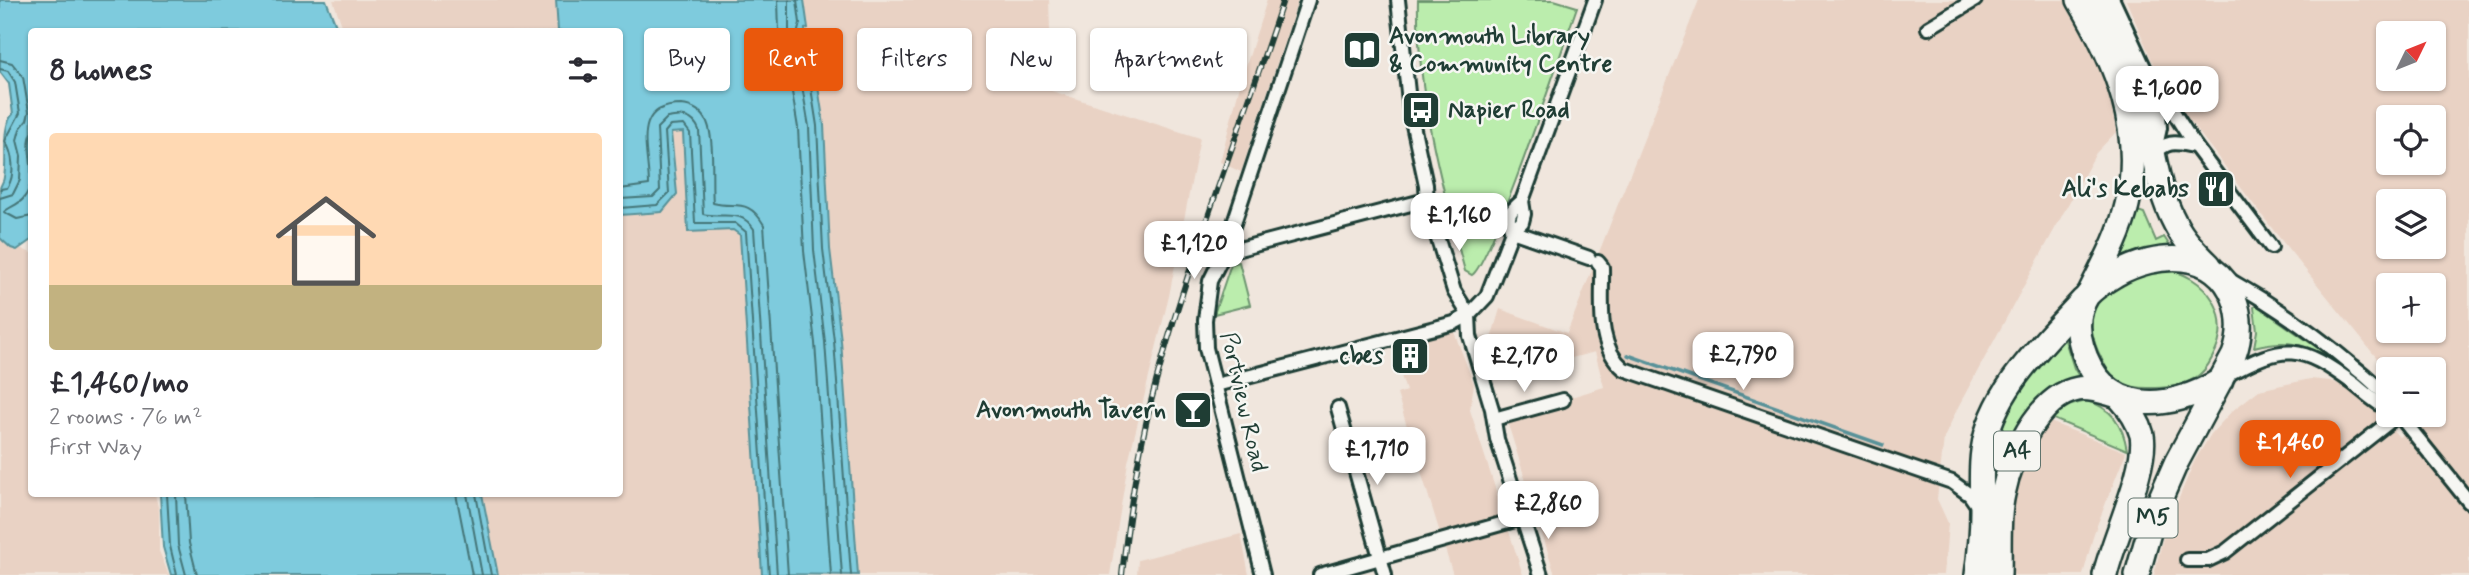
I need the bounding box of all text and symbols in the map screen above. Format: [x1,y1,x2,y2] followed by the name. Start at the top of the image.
[1389,21,1613,80] place label: Avonmouth Library & Community Centre
[2376,21,2446,91] north arrow
[2376,21,2446,427] map controls
[644,28,730,91] chip: Buy
[744,28,843,91] chip: Rent
[857,28,972,91] chip: Filters
[986,28,1076,91] chip: New
[1090,28,1247,91] chip: Apartment
[1341,29,1383,71] library icon: Avonmouth Library & Community Centre
[49,51,152,90] text: 8 homes
[564,51,602,89] icon: filters
[2110,66,2224,126] pin: £1,600
[2132,74,2202,104] text: £1,600
[1400,89,1442,131] bus stop icon: Napier Road
[1448,95,1569,126] place label: Napier Road
[2376,105,2446,175] button: locate
[2195,168,2237,210] restaurant icon: Ali's Kebabs
[2062,174,2189,205] place label: Ali's Kebabs
[263,178,389,304] icon: home
[2376,189,2446,259] button: layers
[1402,194,1516,253] pin: £1,160
[1427,201,1492,231] text: £1,160
[1137,222,1251,281] pin: £1,120
[1160,229,1228,259] text: £1,120
[2376,273,2446,343] button: +
[1212,329,1274,475] street label: Portview Road
[1686,332,1800,392] pin: £2,790
[1467,334,1581,394] pin: £2,170
[1389,335,1431,377] building icon: cbes
[1709,340,1777,370] text: £2,790
[1339,341,1383,372] place label: cbes
[1490,342,1558,372] text: £2,170
[2376,357,2446,427] button: −
[49,364,189,403] text: £1,460/mo
[1172,389,1214,431] bar icon: Avonmouth Tavern
[976,395,1166,426] place label: Avonmouth Tavern
[49,403,202,433] text: 2 rooms · 76 m²
[2233,420,2347,480] pin: £1,460
[1320,428,1434,487] pin: £1,710
[2255,428,2325,458] text: £1,460
[1994,432,2040,471] road number: A4
[49,433,142,463] text: First Way
[1345,435,1409,465] text: £1,710
[1491,482,1605,541] pin: £2,860
[1514,489,1582,519] text: £2,860
[2128,498,2178,538] road number: M5

